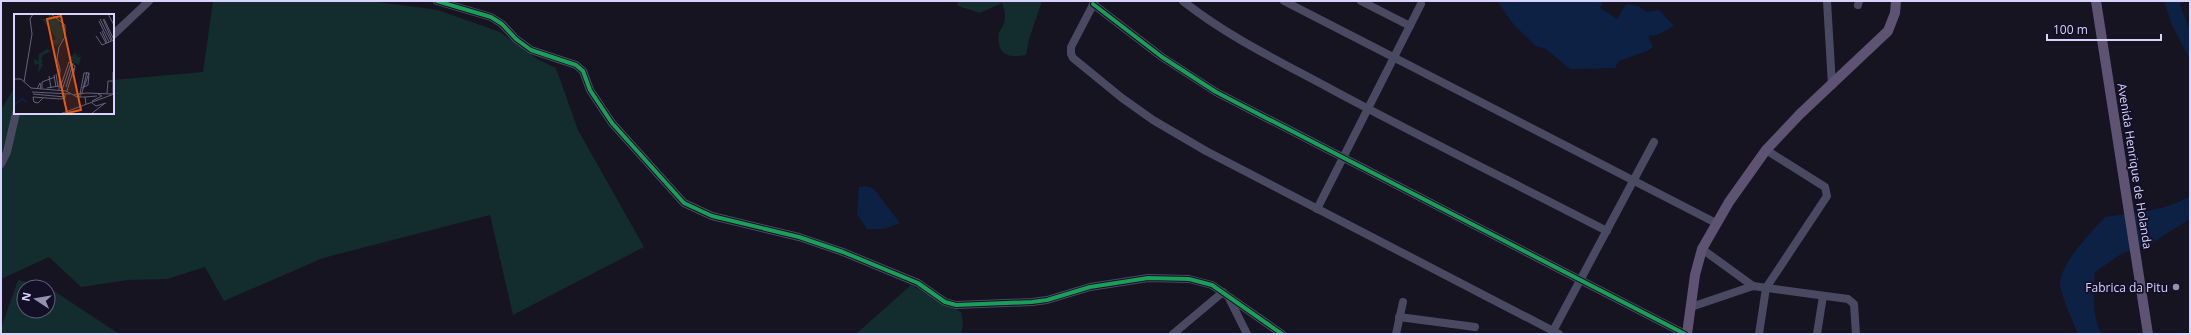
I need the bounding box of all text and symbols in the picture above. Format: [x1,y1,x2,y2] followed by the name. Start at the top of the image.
[14,14,114,114] inset map
[2047,16,2161,42] scale bar
[2053,21,2088,38] text: 100 m
[2113,82,2157,250] street label: Avenida Henrique de Holanda
[16,279,56,319] north arrow
[2085,279,2168,296] place label: Fabrica da Pitu
[2171,282,2181,292] marker: Fabrica da Pitu
[17,291,34,303] text: N

